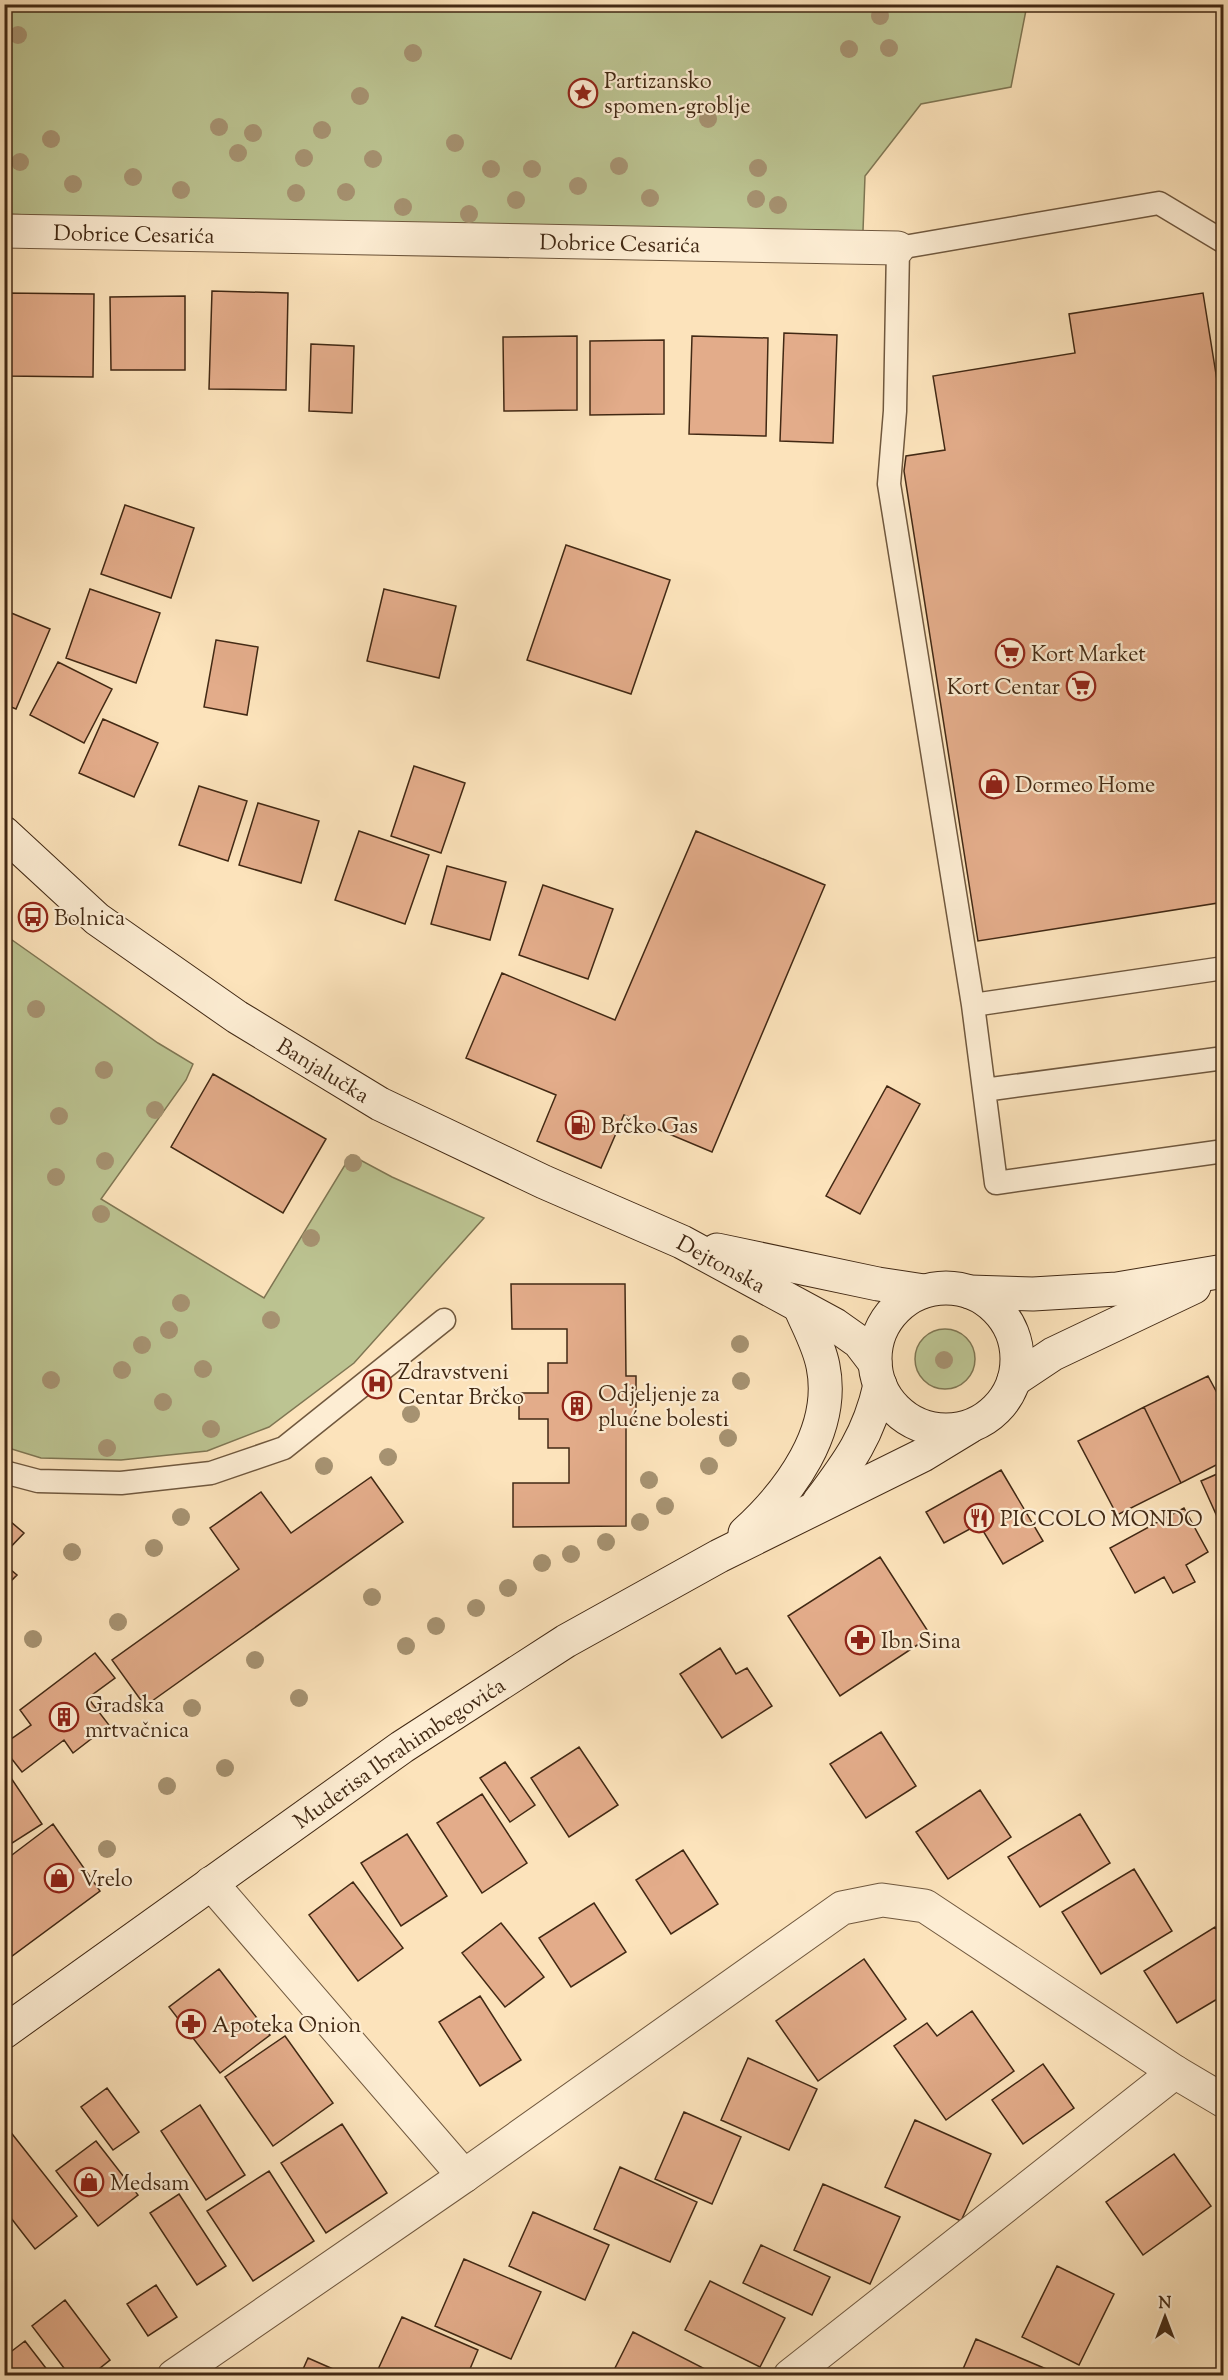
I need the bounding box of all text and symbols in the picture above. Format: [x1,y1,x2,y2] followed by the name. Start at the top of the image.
[604,67,750,124] place label: Partizansko spomen-groblje
[567,77,599,109] place icon: Partizansko spomen-groblje
[53,219,215,254] street label: Dobrice Cesarića
[539,228,701,263] street label: Dobrice Cesarića
[994,637,1026,669] supermarket icon: Kort Market
[1031,640,1146,672] place label: Kort Market
[1065,670,1097,702] supermarket icon: Kort Centar
[947,673,1060,705] place label: Kort Centar
[978,768,1010,800] shop icon: Dormeo Home
[1015,771,1155,803] place label: Dormeo Home
[17,901,49,933] bus stop icon: Bolnica
[54,904,125,936] place label: Bolnica
[270,1032,375,1113] street label: Banjalučka
[564,1109,596,1141] fuel station icon: Brčko Gas
[601,1112,698,1144] place label: Brčko Gas
[670,1229,770,1303] street label: Dejtonska
[398,1358,524,1415] place label: Zdravstveni Centar Brčko
[361,1368,393,1400] hospital icon: Zdravstveni Centar Brčko
[598,1380,729,1437] place label: Odjeljenje za plućne bolesti
[561,1390,593,1422] building icon: Odjeljenje za plućne bolesti
[963,1502,995,1534] restaurant icon: PICCOLO MONDO
[1000,1505,1203,1537] place label: PICCOLO MONDO
[844,1624,876,1656] pharmacy icon: Ibn Sina
[881,1627,961,1659] place label: Ibn Sina
[288,1671,513,1839] street label: Muderisa Ibrahimbegovića
[85,1691,189,1748] place label: Gradska mrtvačnica
[48,1701,80,1733] building icon: Gradska mrtvačnica
[43,1862,75,1894] shop icon: Vrelo
[80,1865,133,1897] place label: Vrelo
[175,2008,207,2040] pharmacy icon: Apoteka Onion
[212,2011,361,2043] place label: Apoteka Onion
[73,2166,105,2198] shop icon: Medsam
[110,2169,190,2201] place label: Medsam
[1135,2287,1195,2347] north arrow
[1159,2293,1172,2316] text: N

